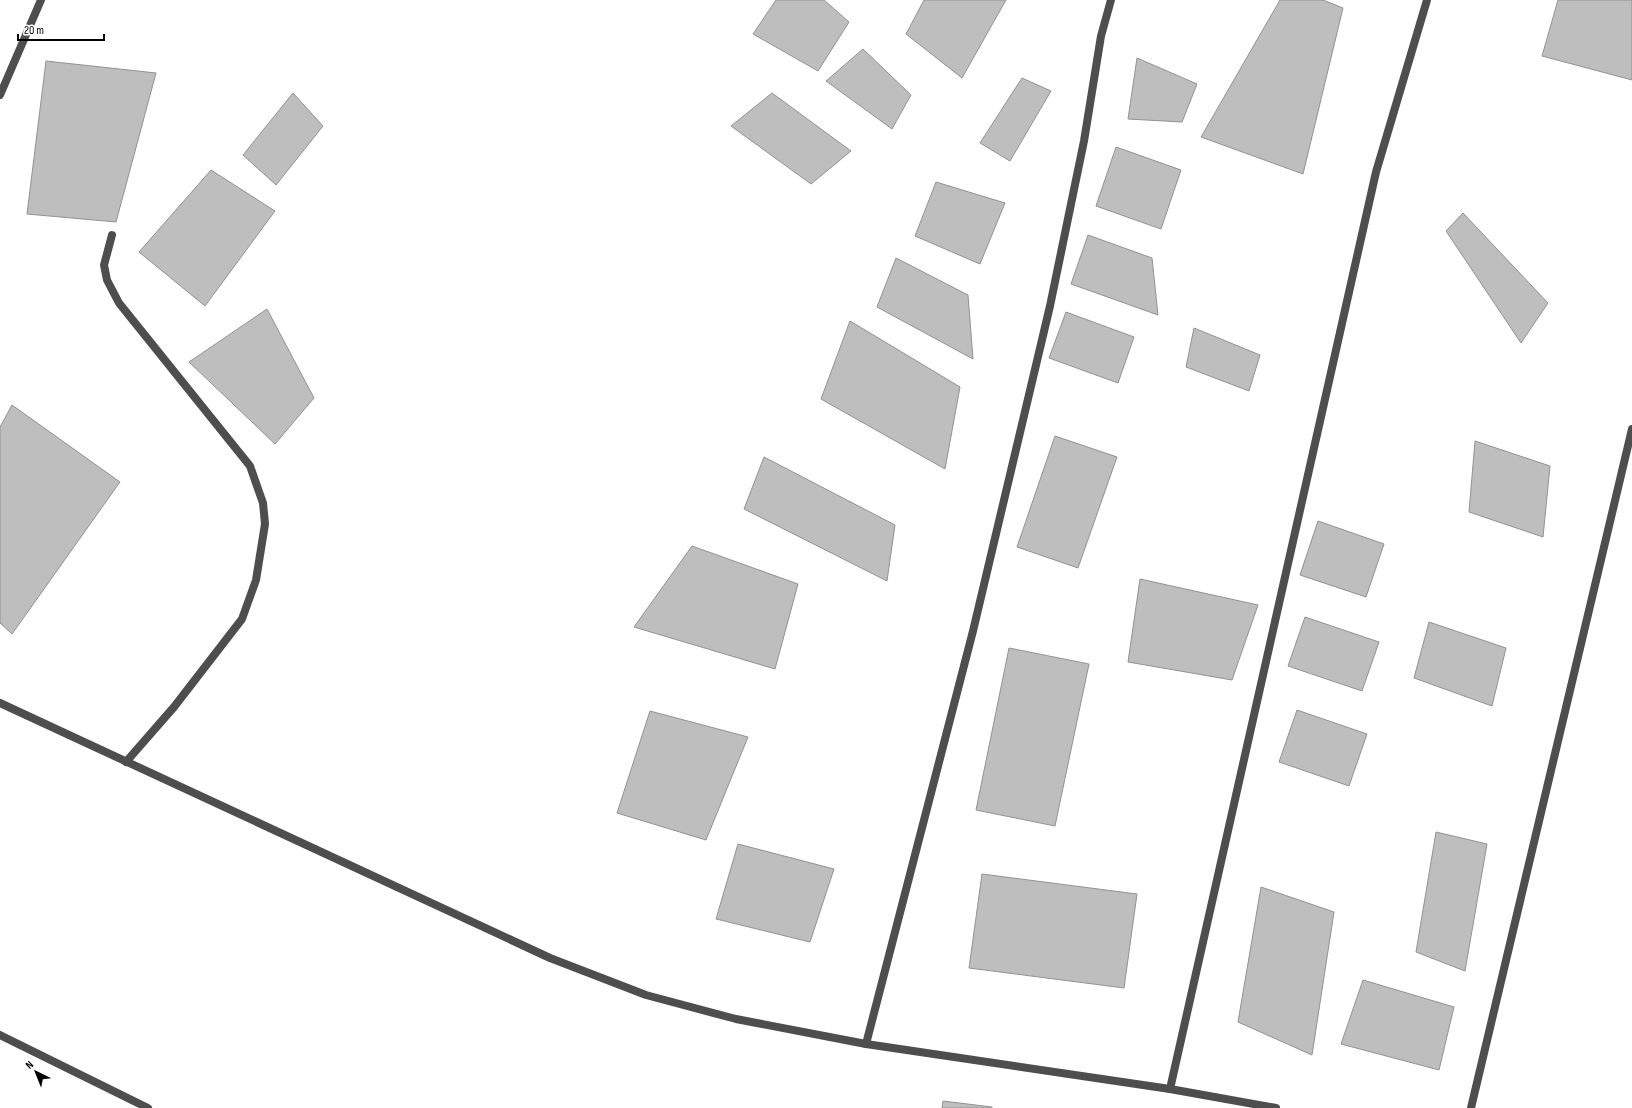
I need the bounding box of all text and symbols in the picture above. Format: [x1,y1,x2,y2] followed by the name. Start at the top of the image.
[18,16,104,42] scale bar
[24,23,44,38] text: 20 m
[16,1052,56,1092] north arrow
[23,1058,36,1072] text: N

